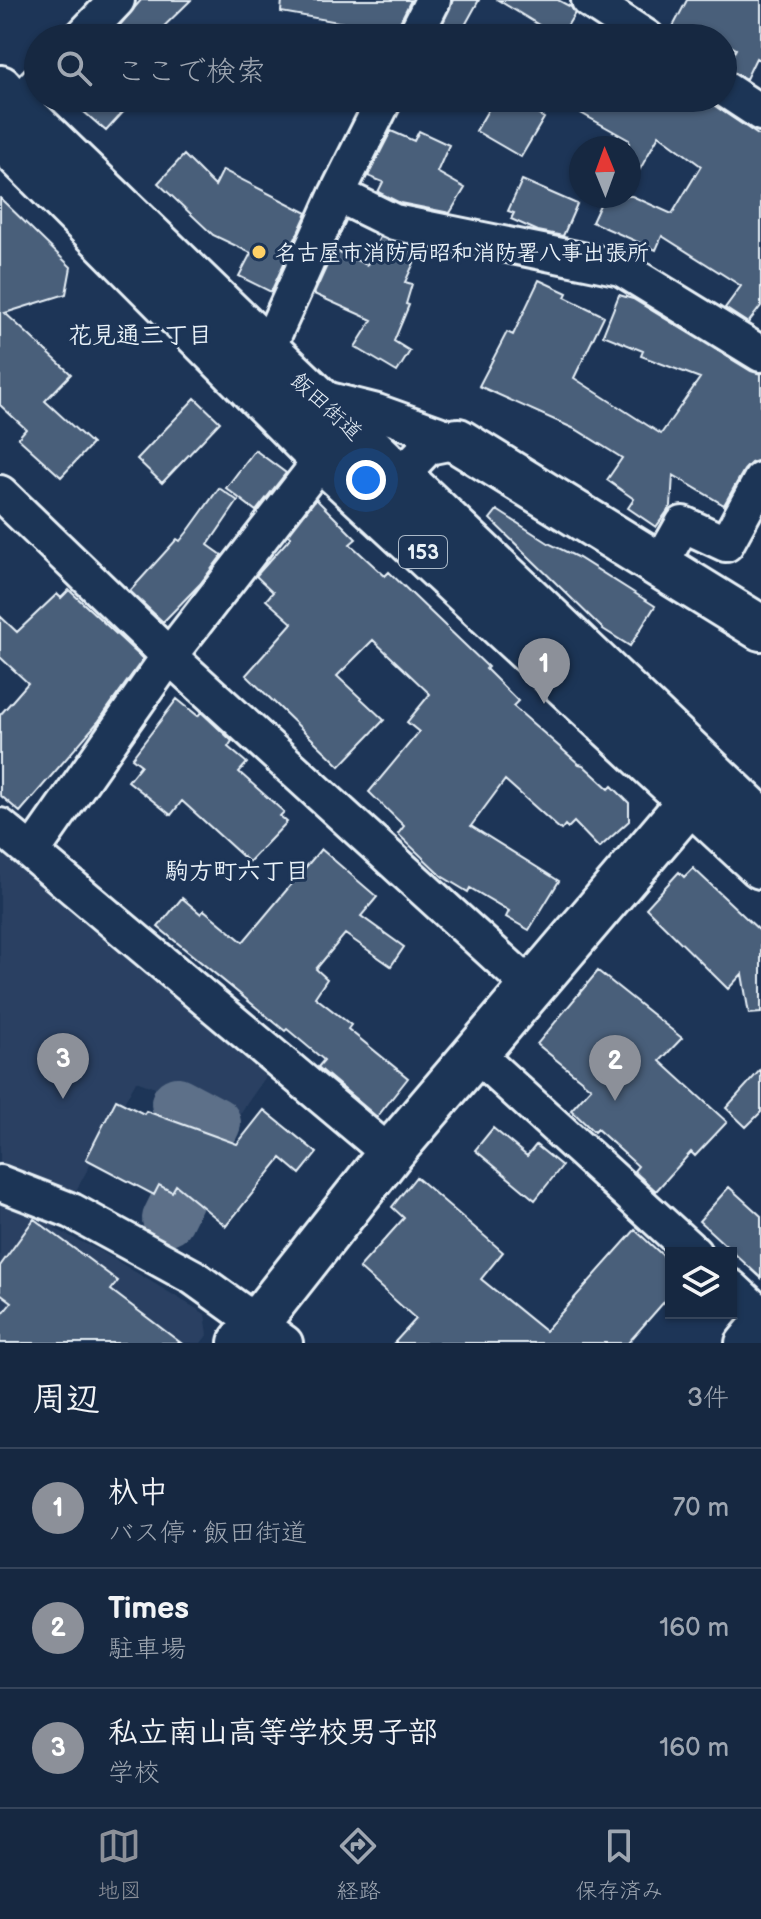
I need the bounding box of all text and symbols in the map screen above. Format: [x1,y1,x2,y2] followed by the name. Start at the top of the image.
[24,24,737,112] search box
[52,46,96,90] icon: search
[116,54,266,90] text: ここで検索
[569,136,641,208] north arrow
[275,240,649,267] place label: 名古屋市消防局昭和消防署八事出張所
[250,243,268,261] marker: 名古屋市消防局昭和消防署八事出張所
[68,321,212,350] district label: 花見通三丁目
[285,367,367,447] street label: 飯田街道
[346,460,386,500] your location
[399,536,447,568] road number: 153
[518,638,570,704] pin: 1
[165,857,309,886] district label: 駒方町六丁目
[37,1033,89,1099] pin: 3
[589,1035,641,1101] pin: 2
[665,1247,737,1319] map controls
[665,1247,737,1319] button: layers
[32,1379,100,1420] text: 周辺
[687,1383,729,1414] text: 3件
[108,1475,168,1511] text: 杁中
[53,1493,63,1524] text: 1
[672,1493,729,1524] text: 70 m
[108,1518,307,1549] text: バス停 · 飯田街道
[108,1591,189,1627] text: Times
[50,1613,66,1644] text: 2
[659,1613,729,1644] text: 160 m
[108,1634,186,1665] text: 駐車場
[108,1715,438,1751] text: 私立南山高等学校男子部
[50,1733,66,1764] text: 3
[659,1733,729,1764] text: 160 m
[108,1758,160,1789] text: 学校
[97,1824,142,1905] tab: 地図
[336,1824,381,1905] tab: 経路
[575,1824,664,1905] tab: 保存済み

